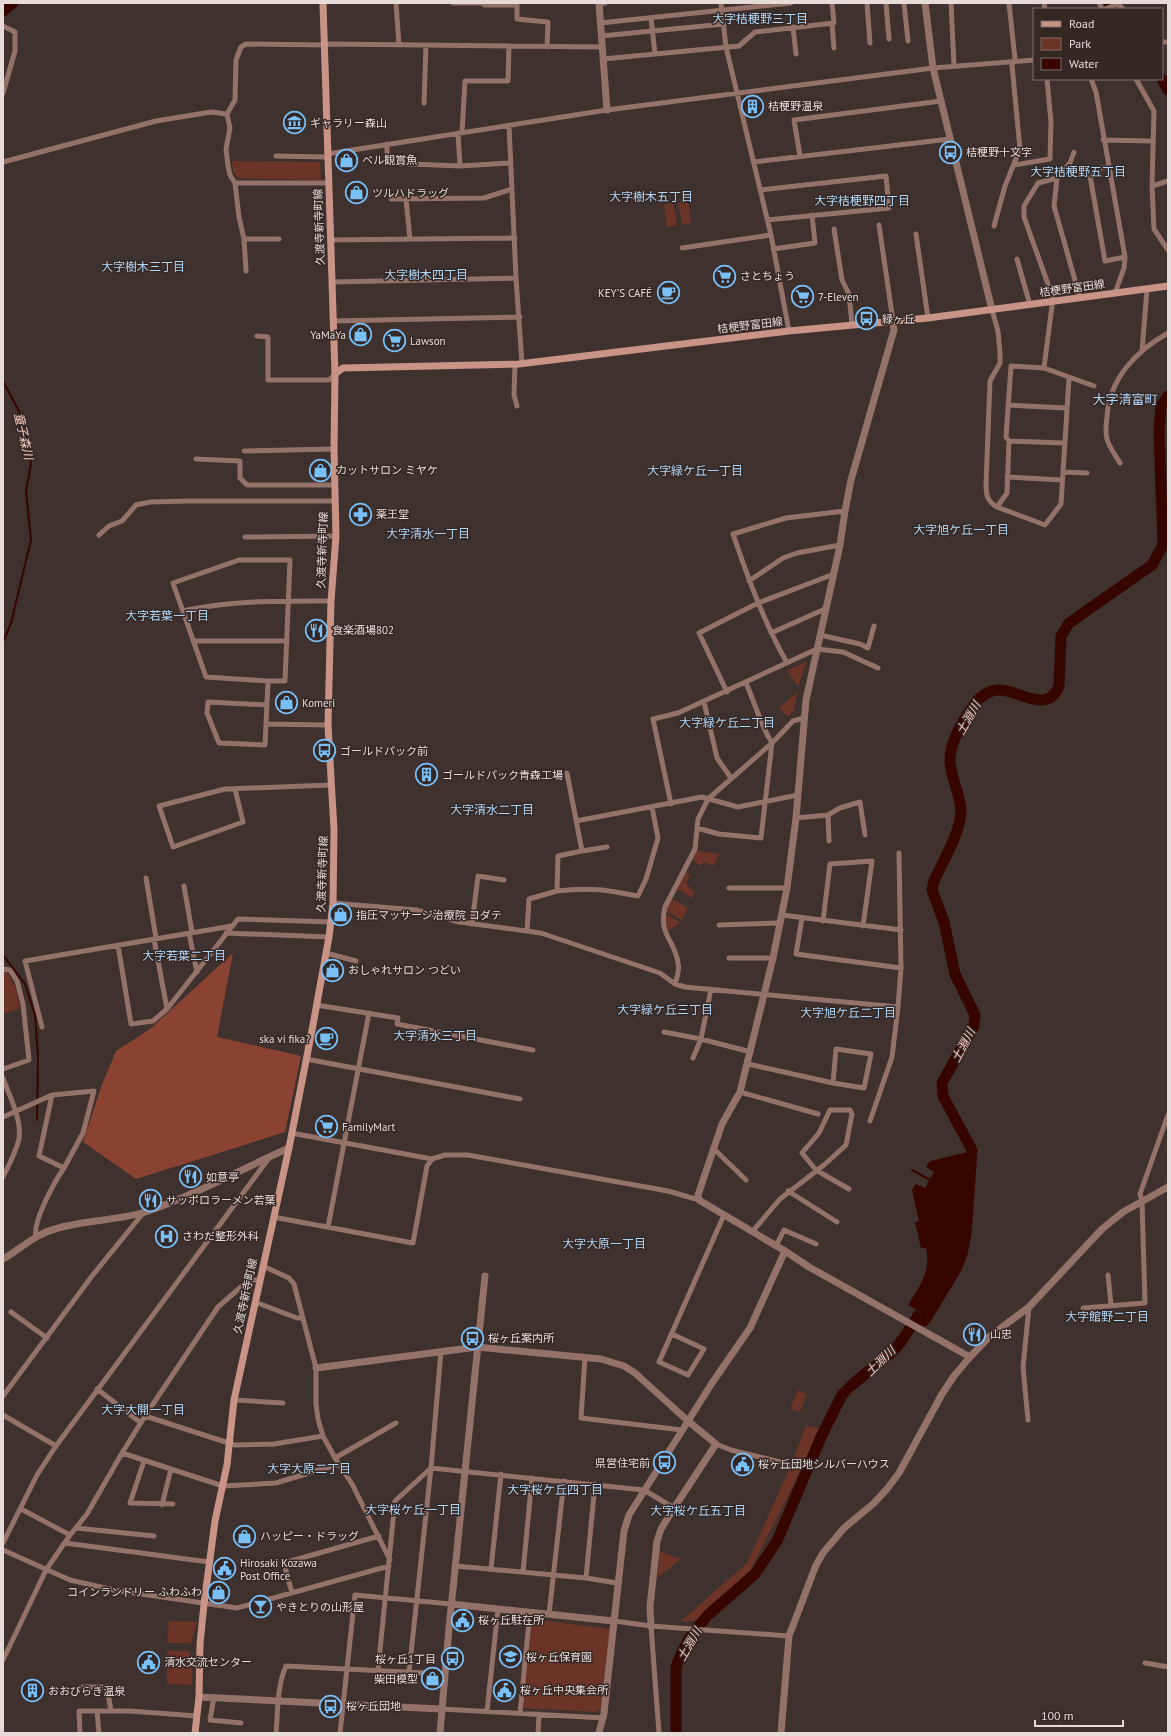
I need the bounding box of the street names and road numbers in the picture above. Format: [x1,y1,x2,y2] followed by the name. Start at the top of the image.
[311,188,327,266] street label: 久渡寺新寺町線
[1038,276,1106,300] street label: 桔梗野富田線
[716,314,784,336] street label: 桔梗野富田線
[314,511,330,589] street label: 久渡寺新寺町線
[314,835,330,913] street label: 久渡寺新寺町線
[230,1257,260,1335] street label: 久渡寺新寺町線

